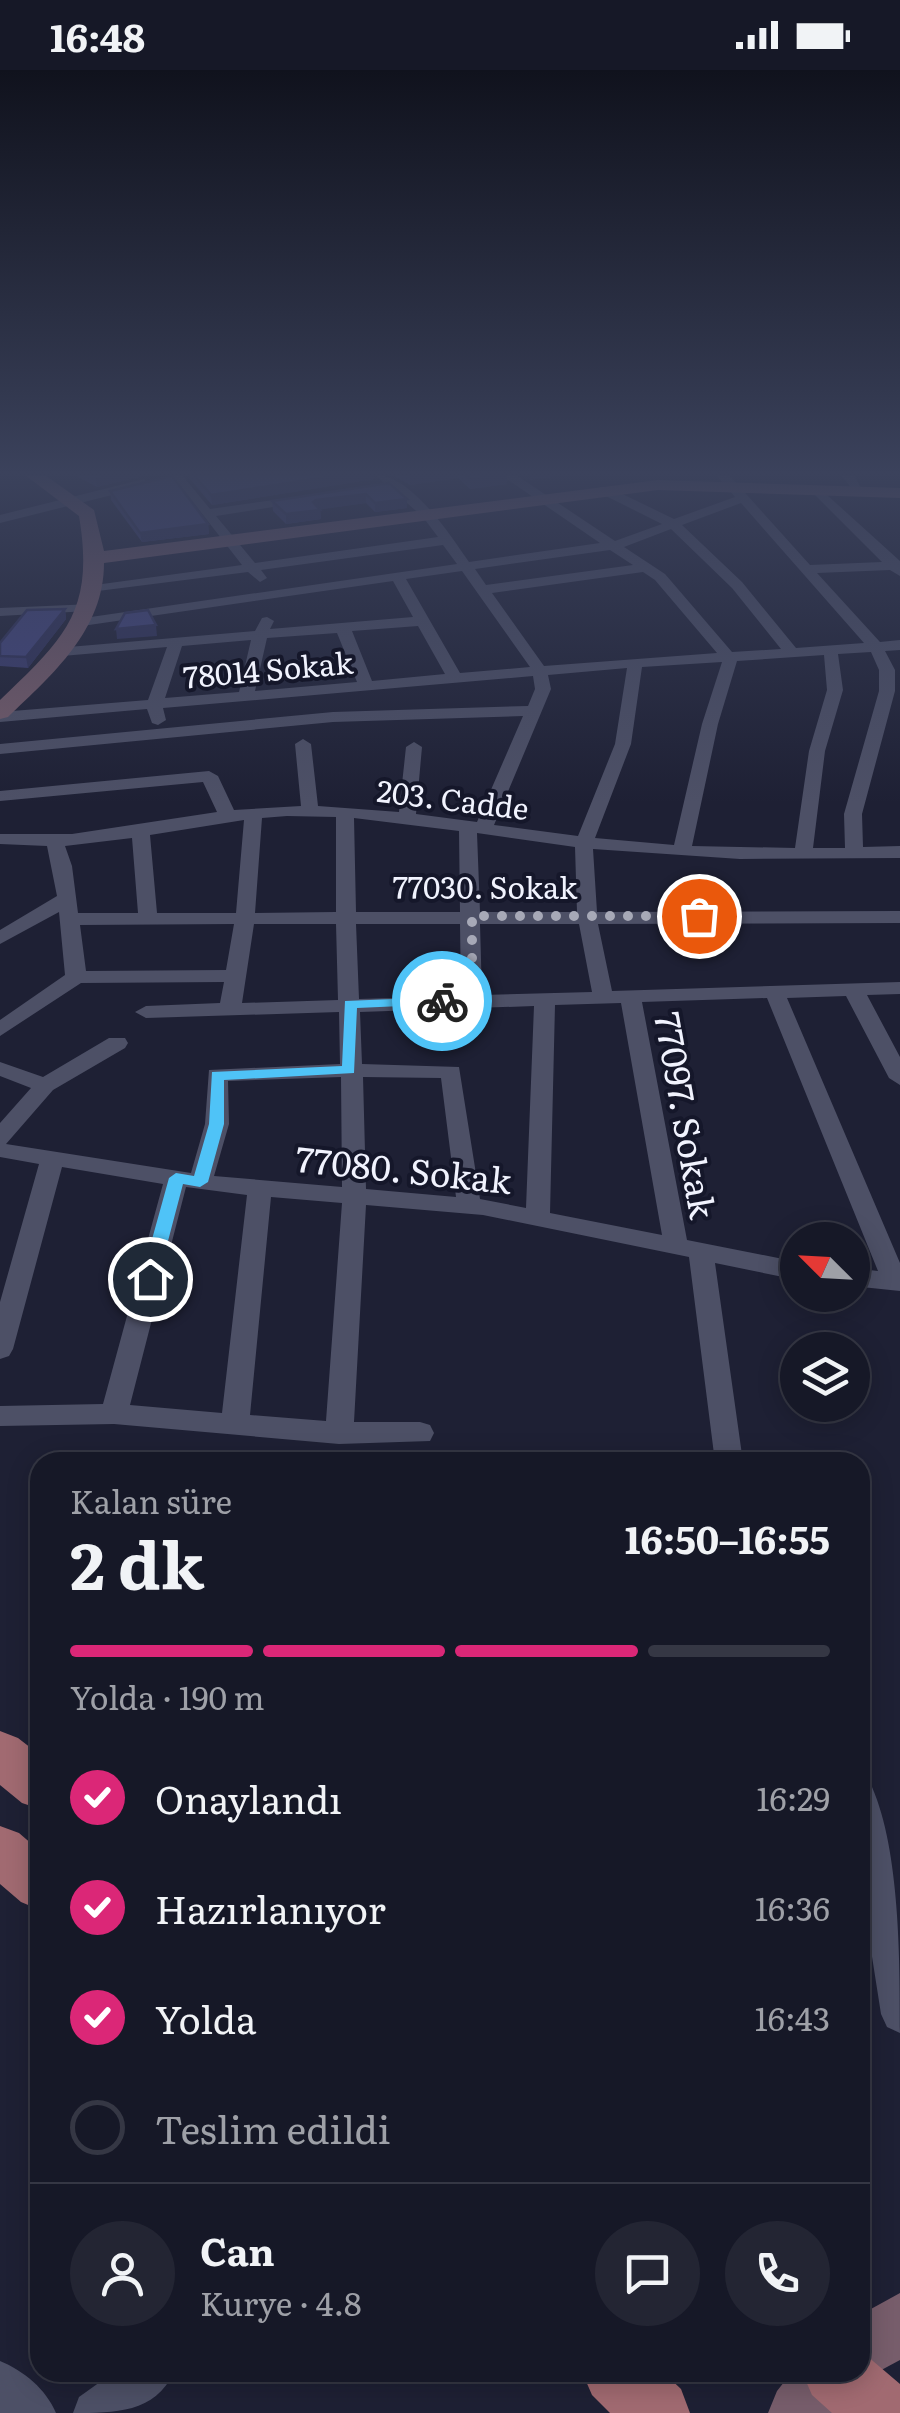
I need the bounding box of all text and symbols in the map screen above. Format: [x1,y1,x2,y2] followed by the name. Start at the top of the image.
[50,7,145,64] text: 16:48
[181,639,356,697] street label: 78014 Sokak
[375,767,531,829] street label: 203. Cadde
[393,864,578,908] street label: 77030. Sokak
[657,874,742,959] pin
[672,889,727,944] icon: bag
[392,951,492,1051] courier
[415,974,470,1029] icon: bike
[643,1008,731,1223] street label: 77097. Sokak
[294,1131,515,1205] street label: 77080. Sokak
[780,1222,870,1312] north arrow
[780,1222,870,1422] map controls
[108,1237,193,1322] pin
[123,1252,178,1307] icon: home
[780,1332,870,1422] button: layers
[70,1476,232,1524] text: Kalan süre
[625,1509,830,1566] text: 16:50–16:55
[70,1513,204,1610] text: 2 dk
[70,1672,265,1720] text: Yolda · 190 m
[155,1769,342,1826] text: Onaylandı
[70,1770,125,1825] icon: check
[756,1773,830,1821] text: 16:29
[155,1879,386,1936] text: Hazırlanıyor
[70,1880,125,1935] icon: check
[755,1883,830,1931] text: 16:36
[155,1989,256,2046] text: Yolda
[70,1990,125,2045] icon: check
[755,1993,830,2041] text: 16:43
[155,2099,390,2156] text: Teslim edildi
[70,2221,175,2326] button: person
[200,2221,275,2278] text: Can
[595,2221,700,2326] button: chat
[725,2221,830,2326] button: phone
[200,2278,362,2326] text: Kurye · 4.8

